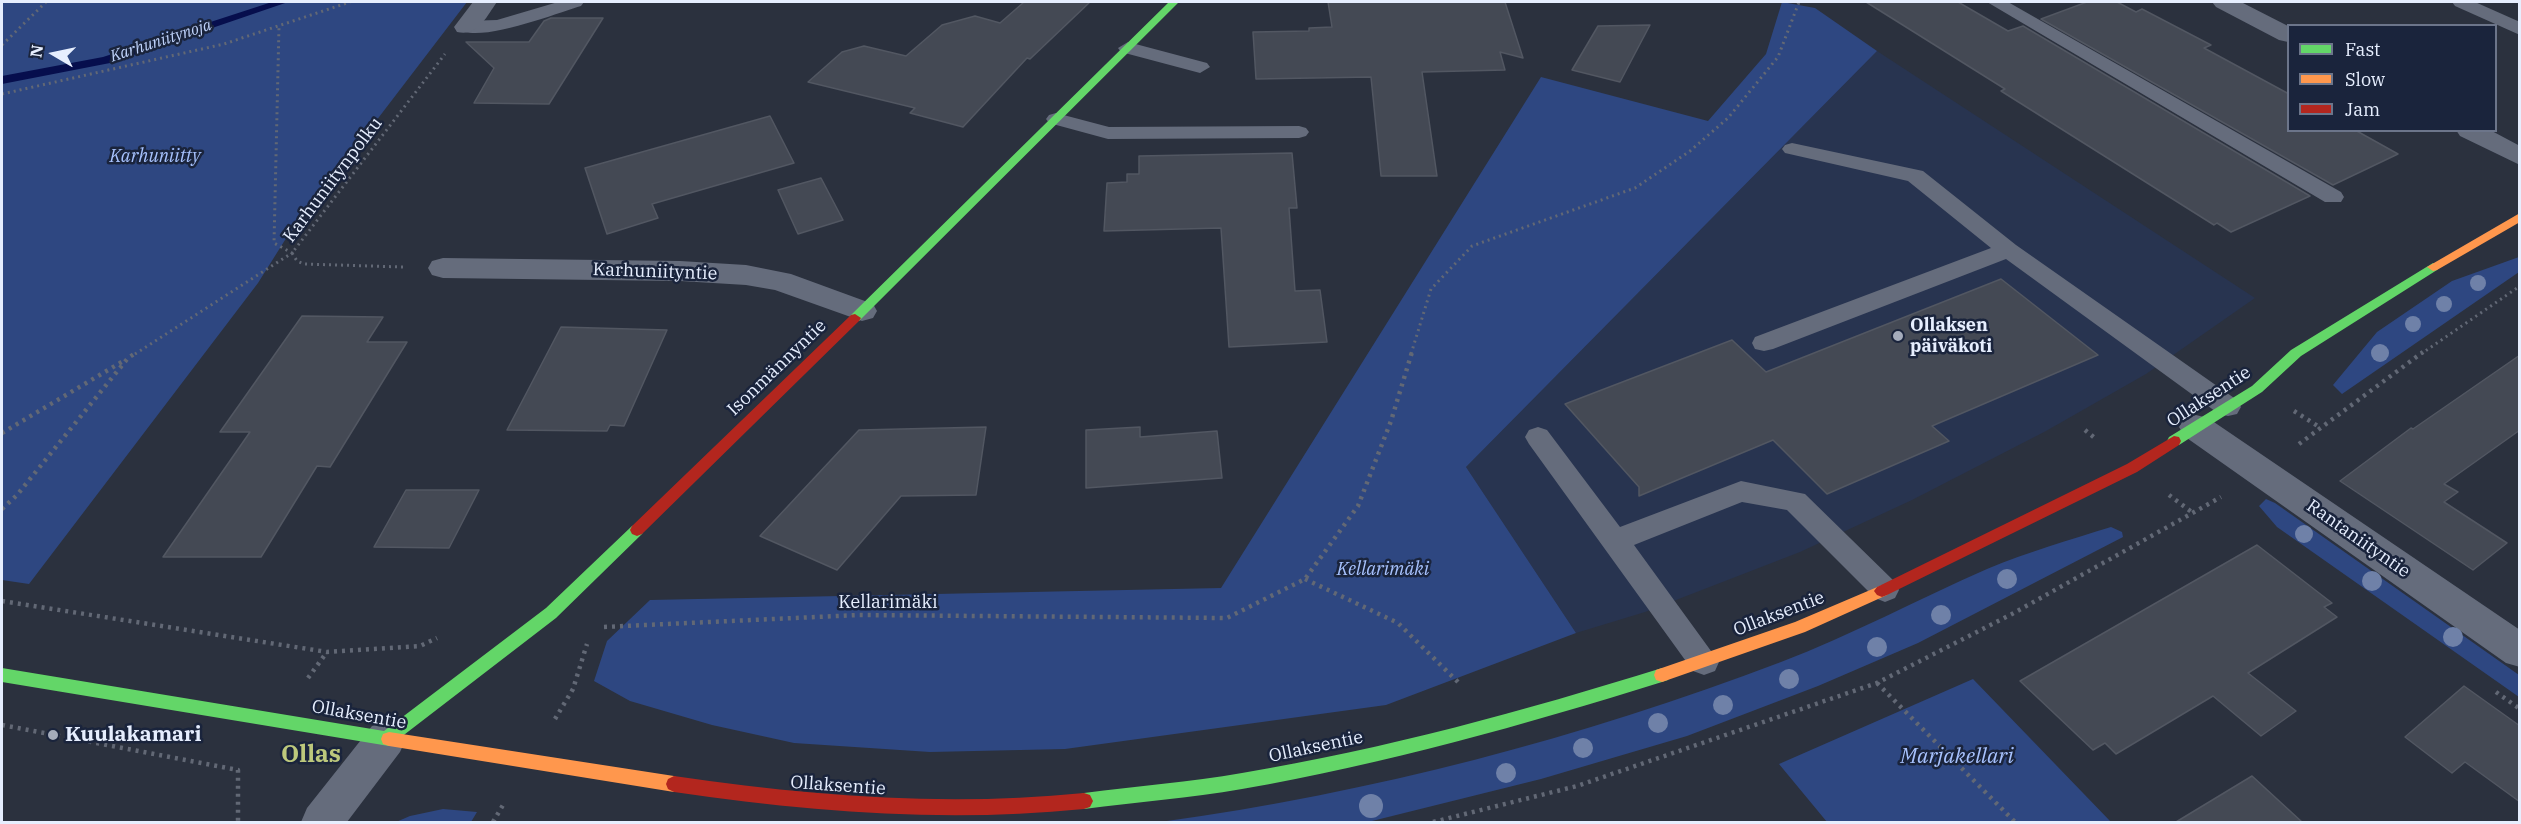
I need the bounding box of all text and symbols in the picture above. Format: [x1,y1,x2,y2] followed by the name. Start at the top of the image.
[108,16,214,66] water label: Karhuniitynoja
[24,24,84,84] north arrow
[2287,24,2497,132] legend
[2345,38,2380,61] text: Fast
[25,43,47,59] text: N
[2345,68,2385,91] text: Slow
[2345,98,2380,121] text: Jam
[279,113,387,247] street label: Karhuniitynpolku
[110,146,200,168] park label: Karhuniitty
[592,259,718,285] street label: Karhuniityntie
[723,315,831,421] street label: Isonmännyntie
[1910,315,1992,358] place label: Ollaksen päiväkoti
[1891,329,1905,343] marker: Ollaksen päiväkoti
[2163,362,2255,432] street label: Ollaksentie
[2302,495,2414,583] street label: Rantaniityntie
[1337,559,1429,581] park label: Kellarimäki
[1730,587,1828,641] street label: Ollaksentie
[838,592,938,614] street label: Kellarimäki
[310,696,408,734] street label: Ollaksentie
[65,722,201,748] place label: Kuulakamari
[1267,726,1365,768] street label: Ollaksentie
[46,728,60,742] marker: Kuulakamari
[281,741,341,769] district label: Ollas
[1900,744,2014,770] park label: Marjakellari
[790,772,886,800] street label: Ollaksentie

